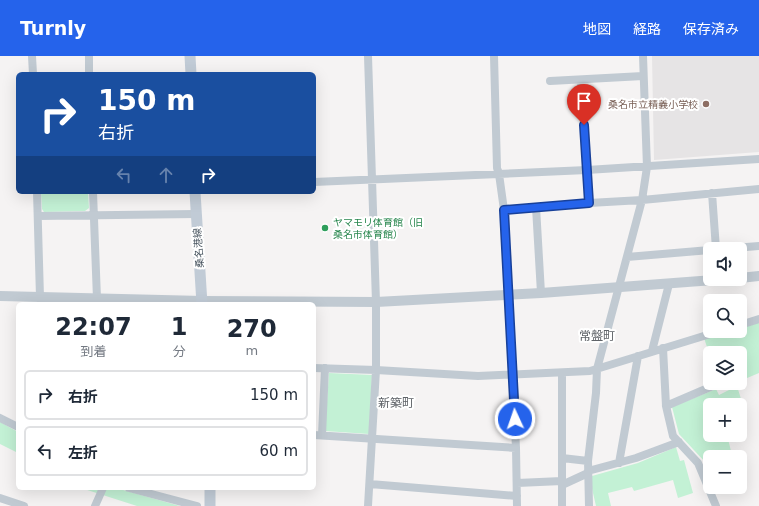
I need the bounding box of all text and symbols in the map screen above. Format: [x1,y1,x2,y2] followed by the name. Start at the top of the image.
[20,17,86,39] text: Turnly
[583,21,611,37] text: 地図
[633,21,661,37] text: 経路
[683,21,739,37] text: 保存済み
[98,84,195,117] text: 150 m
[567,84,601,125] pin
[32,88,84,140] icon: right
[573,90,595,112] icon: arrive
[608,99,698,110] place label: 桑名市立精義小学校
[701,99,711,109] marker: 桑名市立精義小学校
[98,122,134,143] text: 右折
[113,164,135,186] icon: left
[155,164,177,186] icon: ahead
[197,164,219,186] icon: right
[333,217,423,240] place label: ヤマモリ体育館（旧 桑名市体育館）
[320,223,330,233] marker: ヤマモリ体育館（旧 桑名市体育館）
[192,228,205,268] street label: 桑名港線
[703,242,747,494] map controls
[703,242,747,286] button: sound
[703,294,747,338] button: search
[55,313,132,341] text: 22:07
[171,313,187,341] text: 1
[227,315,277,343] text: 270
[579,329,615,343] district label: 常盤町
[245,343,258,358] text: m
[80,344,106,359] text: 到着
[173,344,186,359] text: 分
[703,346,747,390] button: layers
[34,384,56,406] icon: right
[250,386,298,404] text: 150 m
[68,388,98,406] text: 右折
[378,396,414,410] district label: 新築町
[494,398,536,440] position arrow
[703,398,747,442] button: +
[34,440,56,462] icon: left
[260,442,298,460] text: 60 m
[68,444,98,462] text: 左折
[703,450,747,494] button: −

